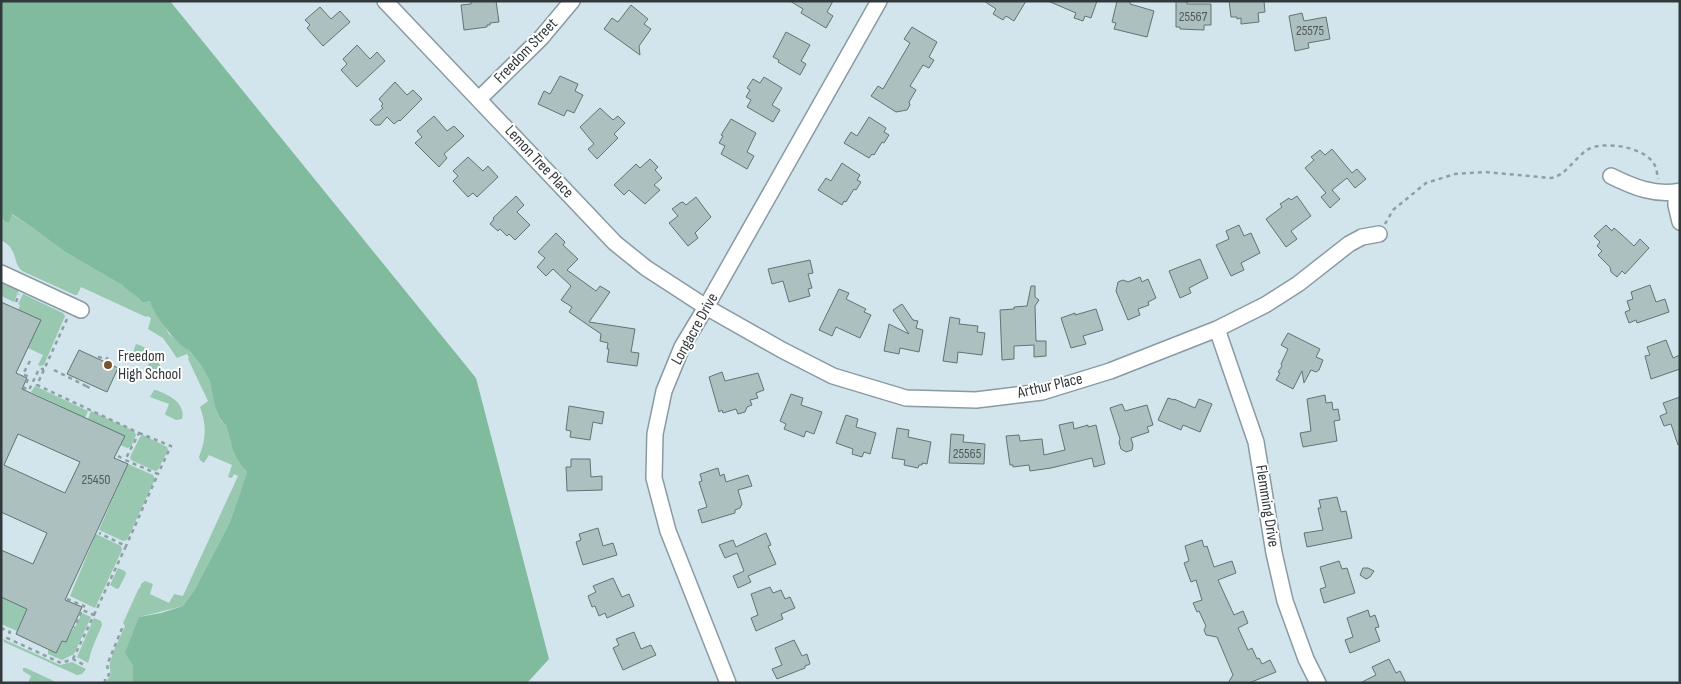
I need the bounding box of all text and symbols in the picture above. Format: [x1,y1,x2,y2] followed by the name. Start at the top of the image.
[1179,8,1208,25] house number: 25567
[490,14,562,88] street label: Freedom Street
[1296,22,1324,39] house number: 25575
[501,122,577,202] street label: Lemon Tree Place
[668,290,722,368] street label: Longacre Drive
[118,347,181,384] place label: Freedom High School
[102,359,114,371] marker: Freedom High School
[1015,369,1084,403] street label: Arthur Place
[953,445,982,462] house number: 25565
[1251,464,1283,548] street label: Flemming Drive
[81,471,111,488] house number: 25450

